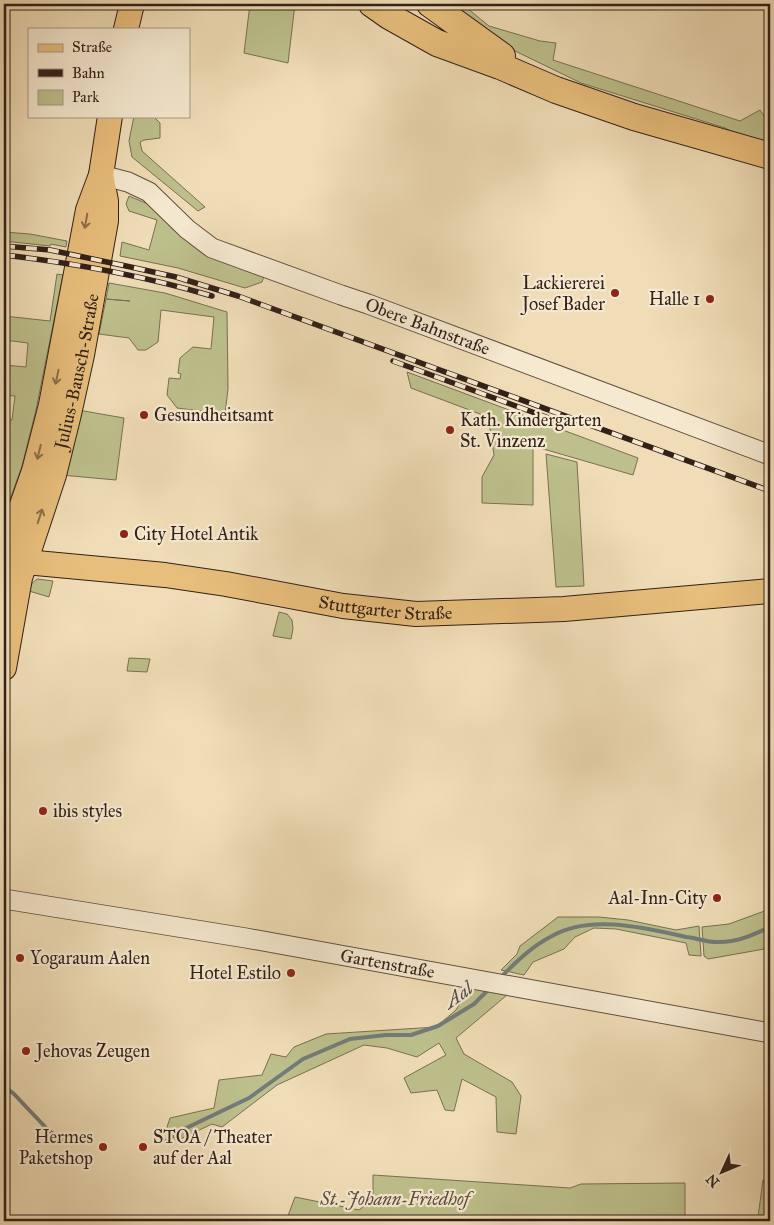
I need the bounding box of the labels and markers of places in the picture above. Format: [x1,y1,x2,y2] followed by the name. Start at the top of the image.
[520,272,605,316] place label: Lackiererei Josef Bader
[609,287,621,299] marker: Lackiererei Josef Bader
[649,288,700,310] place label: Halle 1
[704,293,716,305] marker: Halle 1
[154,404,274,426] place label: Gesundheitsamt
[138,409,150,421] marker: Gesundheitsamt
[460,409,602,452] place label: Kath. Kindergarten St. Vinzenz
[444,424,456,436] marker: Kath. Kindergarten St. Vinzenz
[134,523,259,545] place label: City Hotel Antik
[118,528,130,540] marker: City Hotel Antik
[53,800,122,822] place label: ibis styles
[37,805,49,817] marker: ibis styles
[607,887,708,909] place label: Aal-Inn-City
[711,892,723,904] marker: Aal-Inn-City
[30,947,150,970] place label: Yogaraum Aalen
[14,952,26,964] marker: Yogaraum Aalen
[189,962,281,984] place label: Hotel Estilo
[285,967,297,979] marker: Hotel Estilo
[34,1040,150,1063] place label: Jehovas Zeugen
[20,1045,32,1057] marker: Jehovas Zeugen
[19,1126,93,1169] place label: Hermes Paketshop
[153,1126,272,1169] place label: STOA / Theater auf der Aal
[97,1141,109,1153] marker: Hermes Paketshop
[137,1141,149,1153] marker: STOA / Theater auf der Aal

